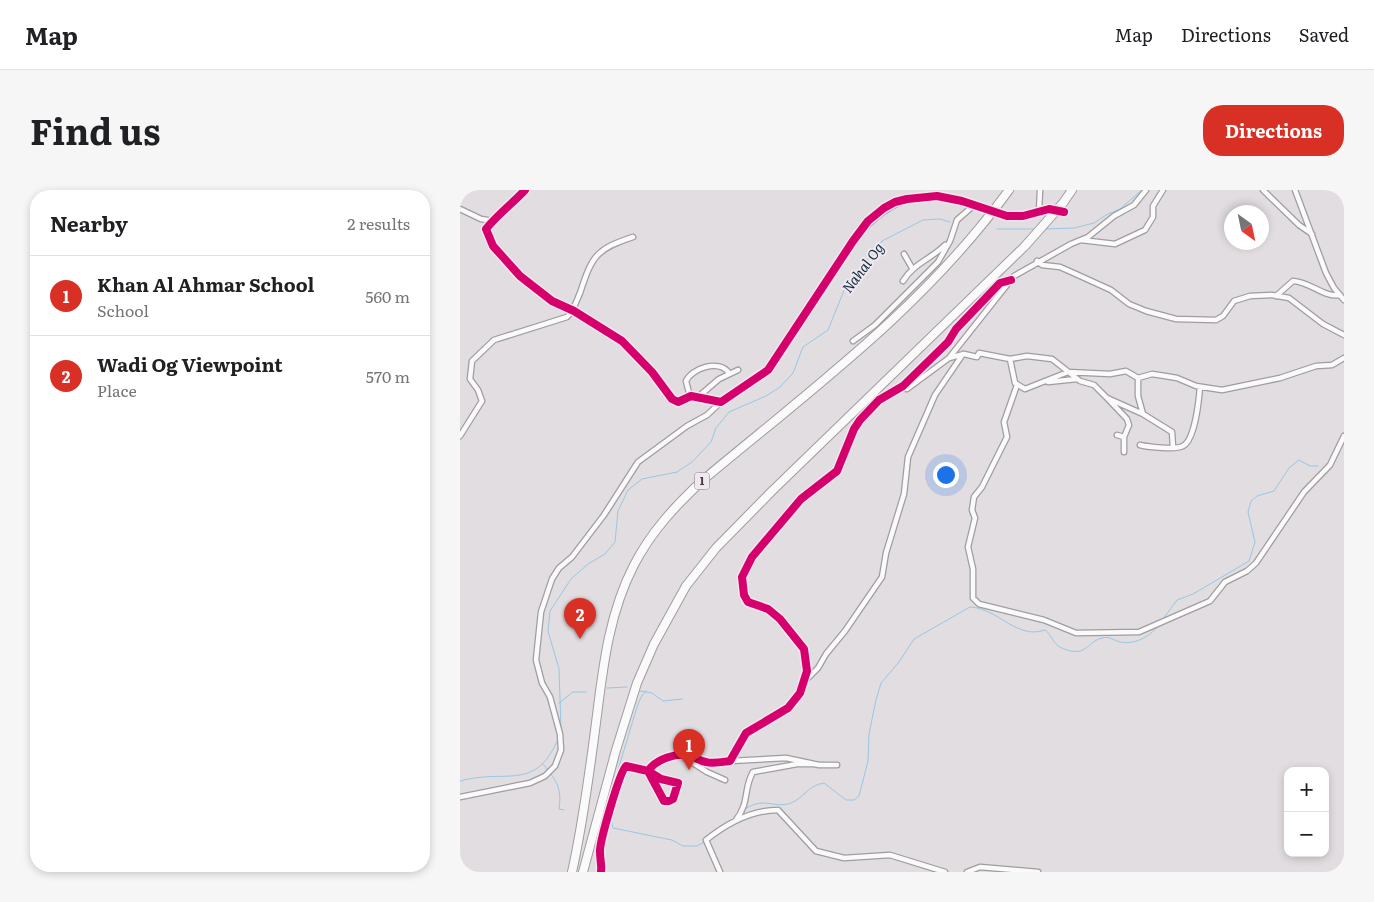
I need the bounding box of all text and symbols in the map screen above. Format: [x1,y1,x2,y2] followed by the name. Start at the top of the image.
[25,17,78,52] text: Map
[1115,21,1153,48] text: Map
[1181,21,1271,48] text: Directions
[1299,21,1349,48] text: Saved
[30,104,160,156] text: Find us
[1203,105,1344,156] button: Directions
[1224,205,1269,250] north arrow
[50,207,128,238] text: Nearby
[347,211,410,235] text: 2 results
[837,238,888,297] water label: Nahal Og
[97,270,314,298] text: Khan Al Ahmar School
[63,284,69,308] text: 1
[365,284,410,308] text: 560 m
[97,298,149,322] text: School
[97,350,283,378] text: Wadi Og Viewpoint
[62,364,70,388] text: 2
[366,364,410,388] text: 570 m
[97,378,137,402] text: Place
[933,462,959,488] your location
[694,472,710,490] road number: 1
[564,598,596,639] pin: 2
[673,729,705,770] pin: 1
[1284,767,1329,857] map controls
[1284,767,1329,812] button: +
[1284,812,1329,857] button: −

